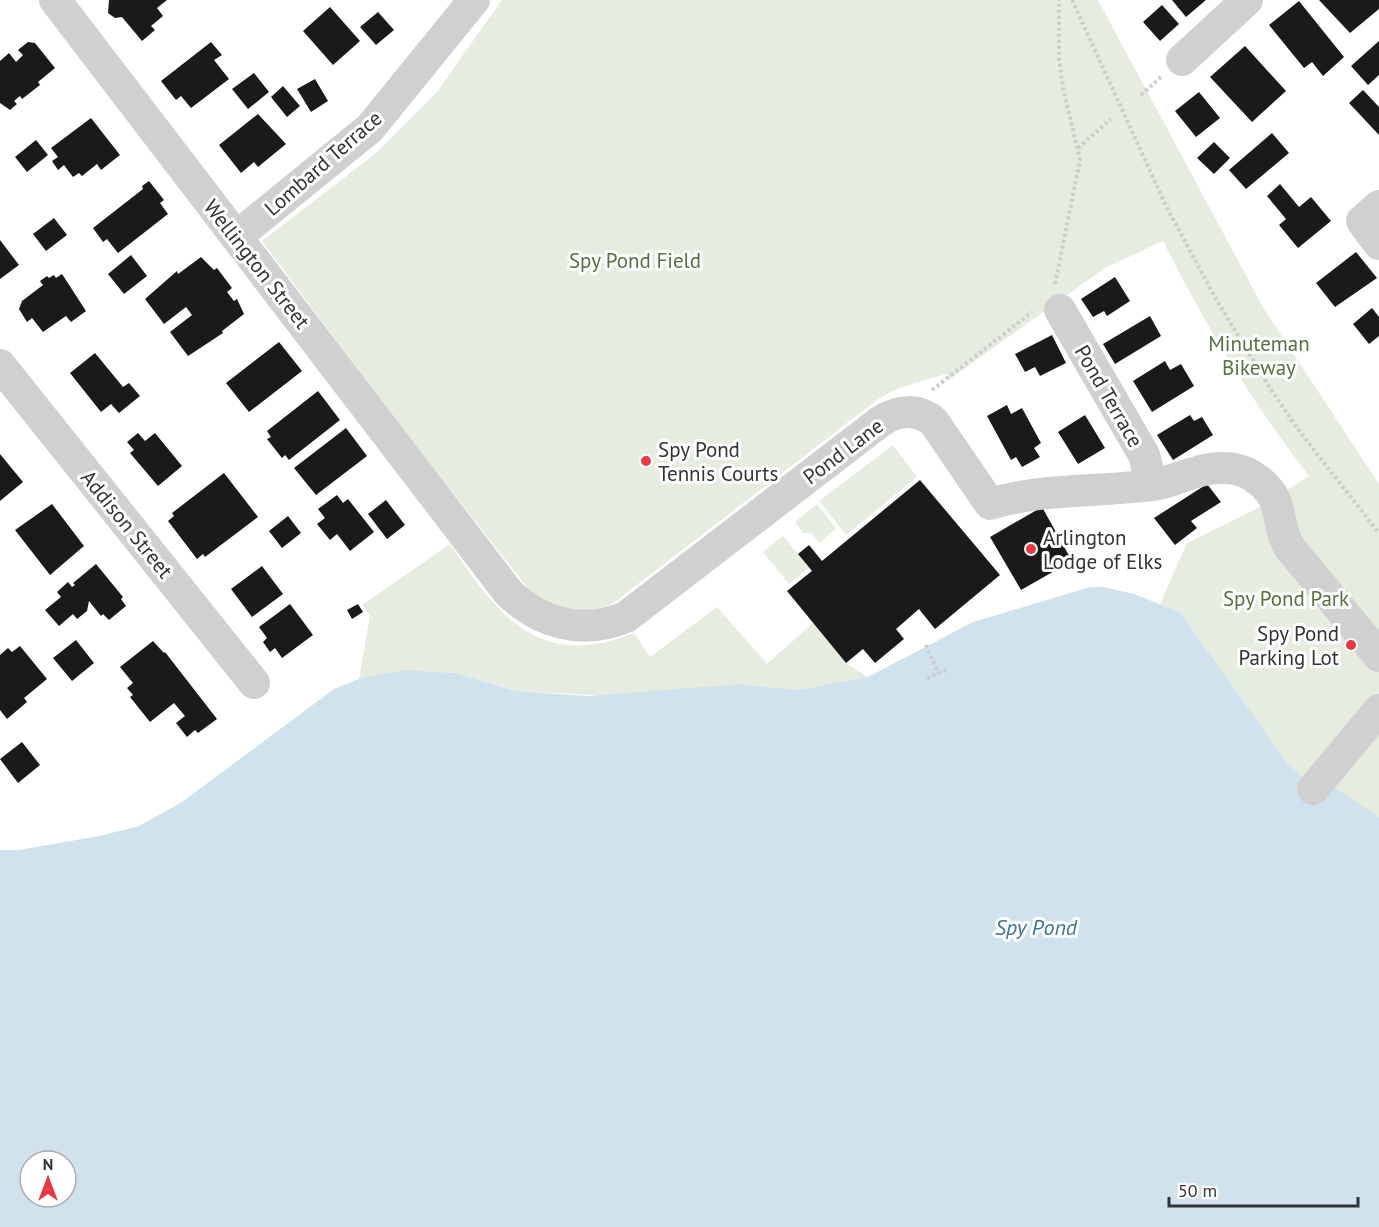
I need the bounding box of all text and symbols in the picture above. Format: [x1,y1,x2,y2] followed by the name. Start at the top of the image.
[259,105,387,221] street label: Lombard Terrace
[198,194,316,334] street label: Wellington Street
[569,247,701,274] park label: Spy Pond Field
[1208,330,1310,381] park label: Minuteman Bikeway
[1069,340,1149,452] street label: Pond Terrace
[797,412,889,490] street label: Pond Lane
[658,436,778,487] place label: Spy Pond Tennis Courts
[639,454,653,468] marker: Spy Pond Tennis Courts
[75,464,179,584] street label: Addison Street
[1043,524,1162,575] place label: Arlington Lodge of Elks
[1024,542,1038,556] marker: Arlington Lodge of Elks
[1223,585,1349,612] park label: Spy Pond Park
[1238,620,1339,671] place label: Spy Pond Parking Lot
[1344,638,1358,652] marker: Spy Pond Parking Lot
[995,913,1078,941] water label: Spy Pond
[18,1149,78,1209] north arrow
[43,1154,53,1174] text: N
[1169,1170,1358,1208] scale bar
[1178,1179,1217,1202] text: 50 m

